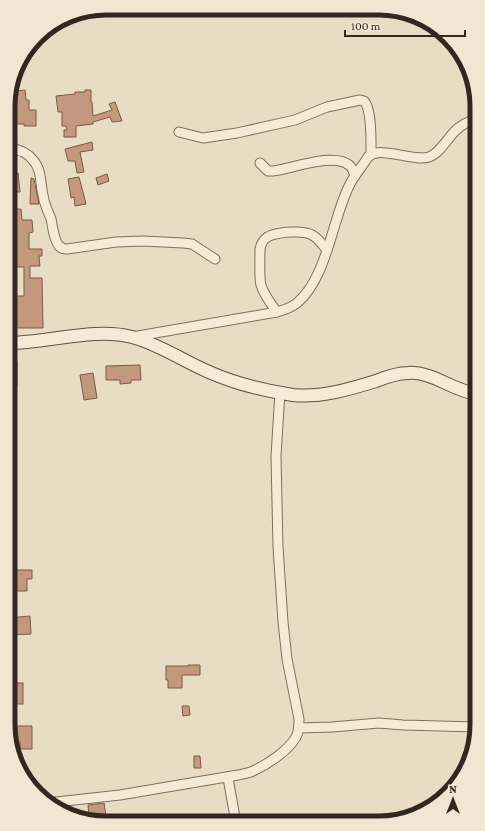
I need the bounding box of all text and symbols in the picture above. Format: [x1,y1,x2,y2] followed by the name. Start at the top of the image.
[345,12,465,38] scale bar
[351,19,381,33] text: 100 m
[433,779,473,819] north arrow
[449,783,457,795] text: N

